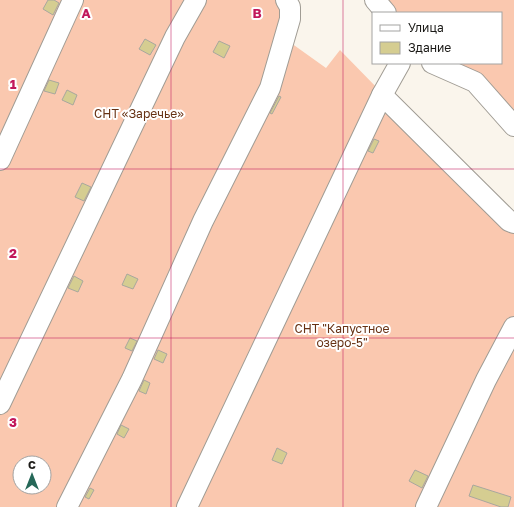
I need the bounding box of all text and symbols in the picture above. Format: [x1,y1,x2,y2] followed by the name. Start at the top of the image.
[81,5,91,21] text: A
[252,5,262,21] text: B
[372,12,502,64] legend
[408,20,444,35] text: Улица
[408,40,451,55] text: Здание
[10,76,17,92] text: 1
[94,106,184,121] park label: СНТ «Заречье»
[9,245,17,261] text: 2
[294,321,390,350] park label: СНТ "Капустное озеро-5"
[9,414,17,430] text: 3
[12,455,52,495] north arrow
[28,458,36,471] text: С

